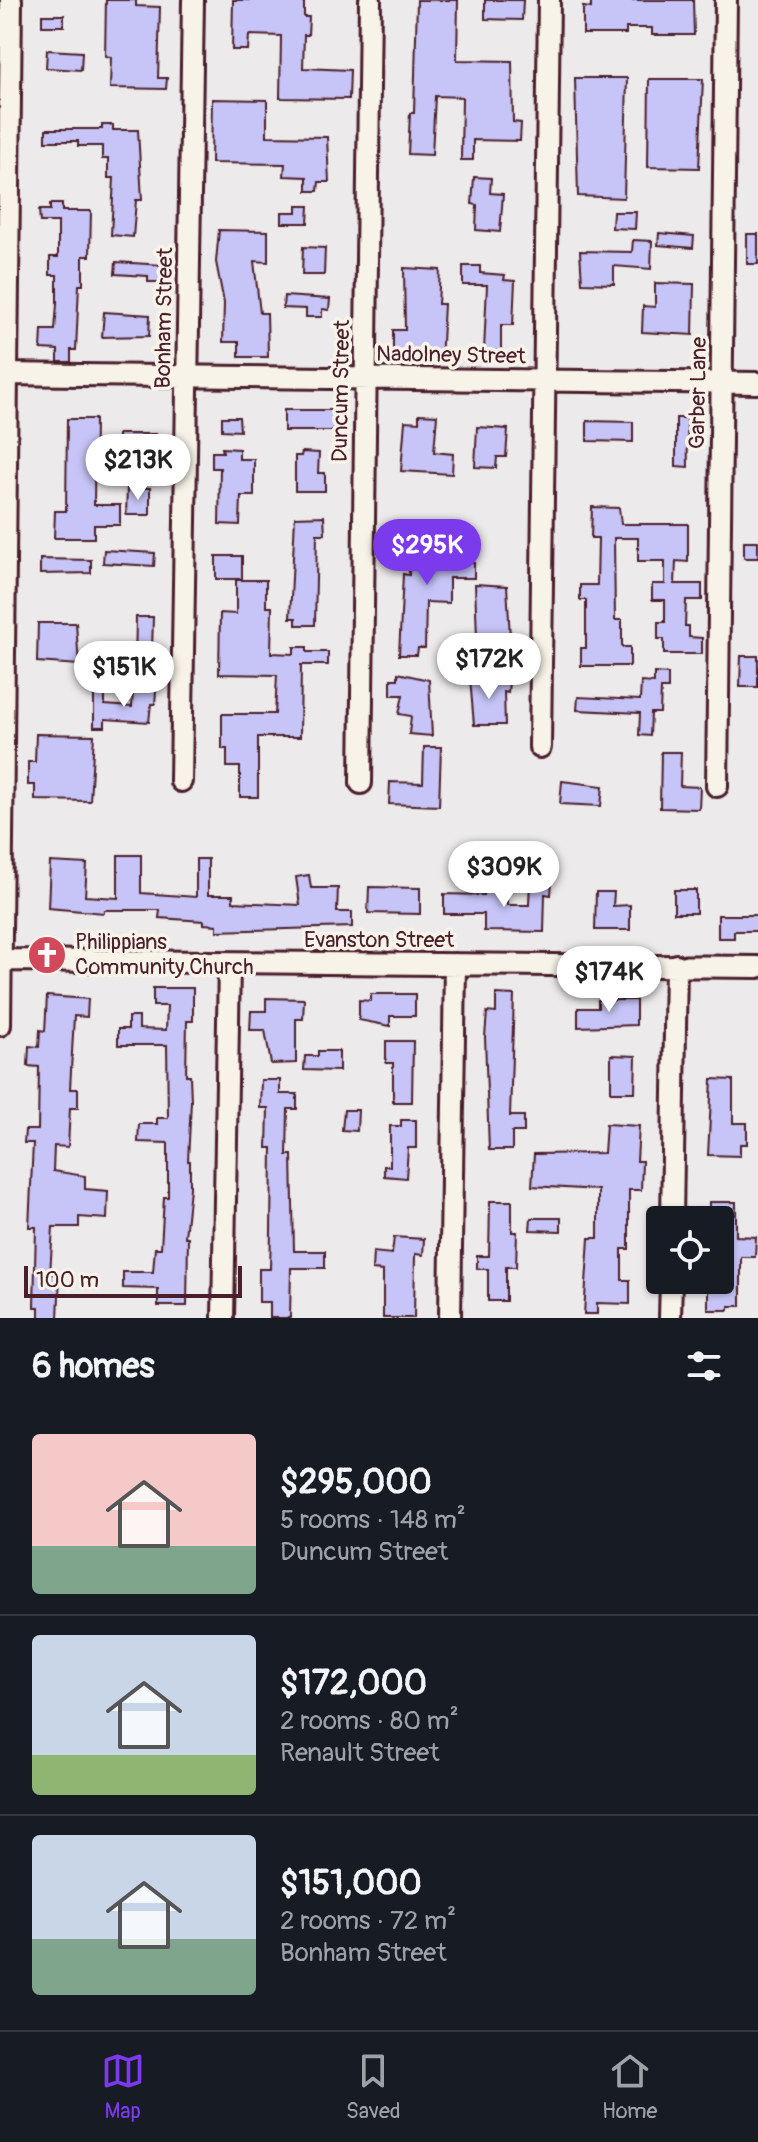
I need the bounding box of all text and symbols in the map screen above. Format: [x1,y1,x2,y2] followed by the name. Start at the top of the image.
[149,247,179,389] street label: Bonham Street
[326,319,356,462] street label: Duncum Street
[683,337,713,449] street label: Garber Lane
[376,340,526,370] street label: Nadolney Street
[82,434,194,502] pin: $213K
[104,444,172,476] text: $213K
[371,519,483,587] pin: $295K
[391,529,463,561] text: $295K
[433,633,545,701] pin: $172K
[68,641,180,709] pin: $151K
[455,643,523,675] text: $172K
[92,651,156,683] text: $151K
[448,841,560,909] pin: $309K
[466,851,542,883] text: $309K
[304,926,454,954] street label: Evanston Street
[75,928,254,981] place label: Philippians Community Church
[26,934,68,976] church icon: Philippians Community Church
[553,946,665,1014] pin: $174K
[575,956,643,988] text: $174K
[646,1206,734,1294] map controls
[646,1206,734,1294] button: locate
[24,1262,242,1298] scale bar
[36,1266,99,1294] text: 100 m
[682,1344,726,1388] icon: filters
[32,1345,155,1388] text: 6 homes
[280,1461,432,1504] text: $295,000
[96,1466,192,1562] icon: home
[280,1504,466,1536] text: 5 rooms · 148 m²
[280,1536,448,1568] text: Duncum Street
[280,1662,427,1705] text: $172,000
[96,1667,192,1763] icon: home
[280,1705,459,1737] text: 2 rooms · 80 m²
[280,1737,440,1769] text: Renault Street
[280,1862,422,1905] text: $151,000
[96,1867,192,1963] icon: home
[280,1905,456,1937] text: 2 rooms · 72 m²
[280,1937,447,1969] text: Bonham Street
[101,2049,145,2125] tab: Map
[346,2049,401,2125] tab: Saved
[602,2049,657,2125] tab: Home

